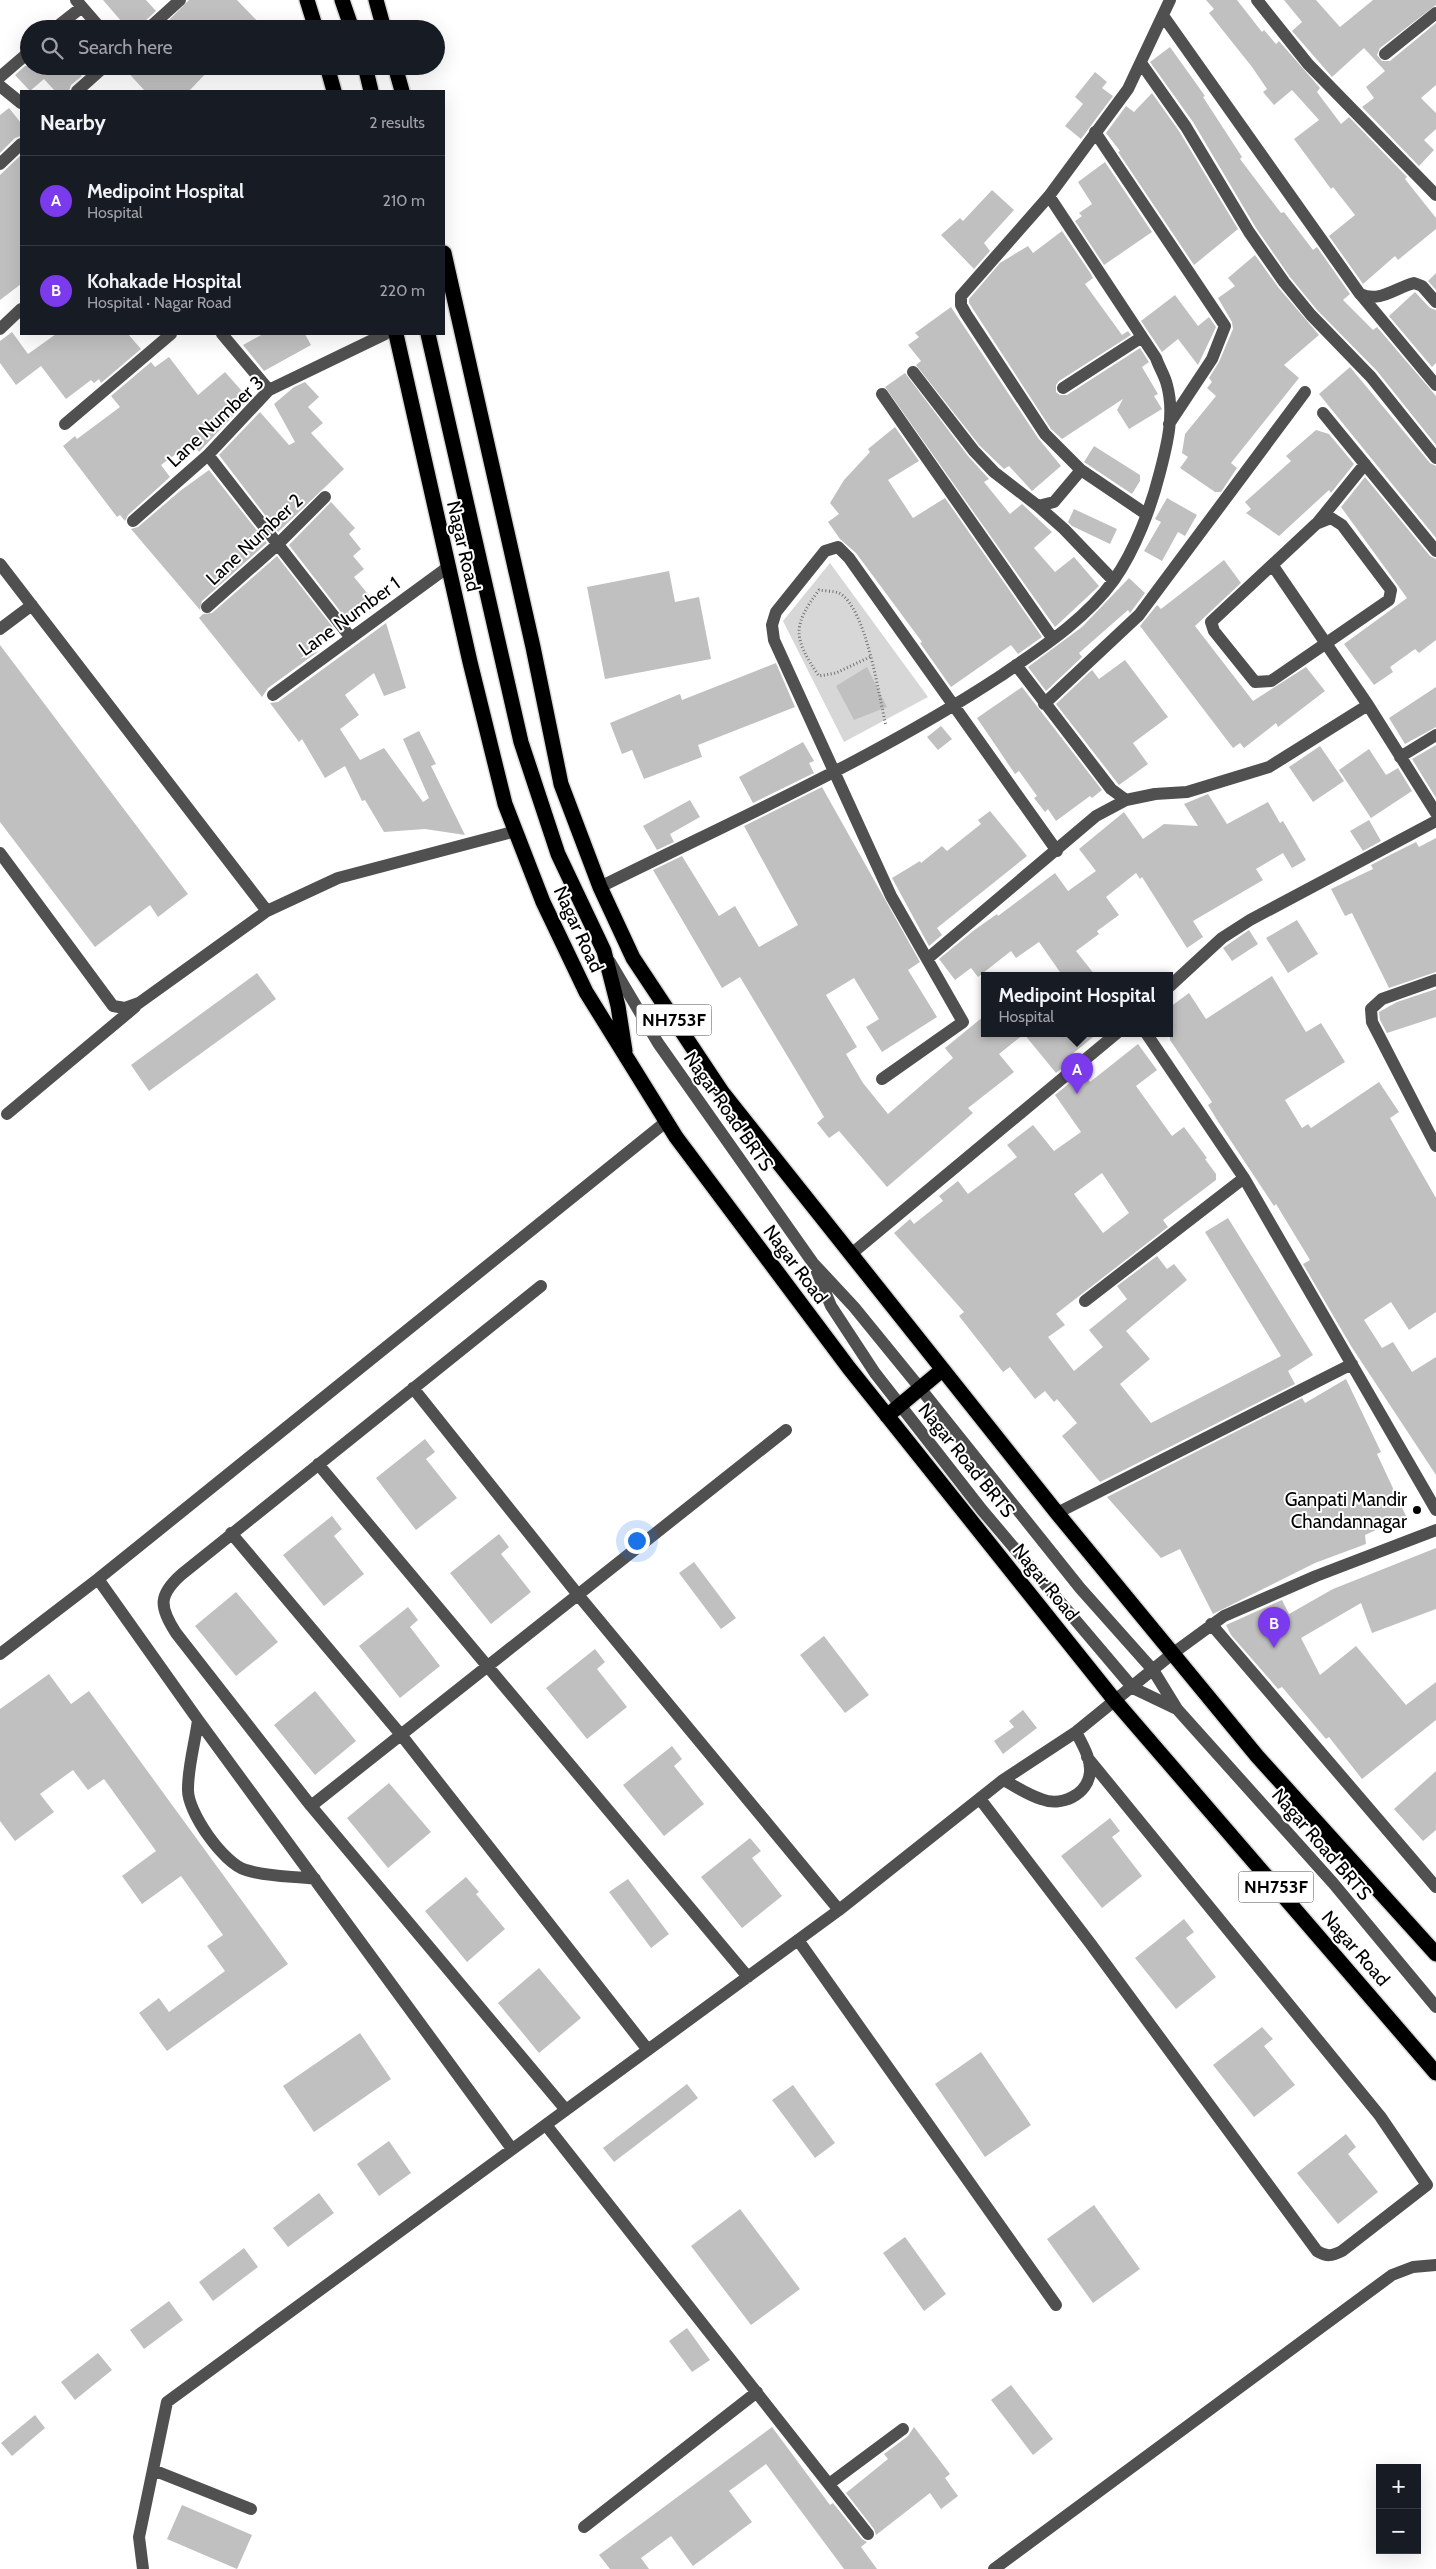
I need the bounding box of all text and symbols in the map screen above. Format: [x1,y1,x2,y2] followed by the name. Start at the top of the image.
[20,20,445,75] search box
[38,34,66,62] icon: search
[78,36,172,59] text: Search here
[40,110,106,135] text: Nearby
[369,113,425,132] text: 2 results
[87,180,244,203] text: Medipoint Hospital
[51,191,61,210] text: A
[383,191,425,210] text: 210 m
[87,203,143,222] text: Hospital
[87,270,241,293] text: Kohakade Hospital
[51,281,61,300] text: B
[379,281,425,300] text: 220 m
[87,293,231,312] text: Hospital · Nagar Road
[162,371,268,472] street label: Lane Number 3
[201,489,307,590] street label: Lane Number 2
[442,499,485,594] street label: Nagar Road
[294,572,405,661] street label: Lane Number 1
[549,882,608,976] street label: Nagar Road
[981,972,1173,1037] popup
[998,984,1156,1007] text: Medipoint Hospital
[636,1004,712,1036] road number: NH753F
[998,1007,1054,1026] text: Hospital
[679,1047,778,1175] street label: Nagar Road BRTS
[1061,1053,1093,1094] pin: A
[759,1220,833,1308] street label: Nagar Road
[913,1399,1020,1522] street label: Nagar Road BRTS
[1285,1488,1407,1533] place label: Ganpati Mandir Chandannagar
[1411,1504,1423,1516] marker: Ganpati Mandir Chandannagar
[624,1528,650,1554] your location
[1008,1539,1084,1625] street label: Nagar Road
[1258,1607,1290,1648] pin: B
[1267,1784,1376,1905] street label: Nagar Road BRTS
[1238,1871,1314,1902] road number: NH753F
[1317,1906,1395,1991] street label: Nagar Road
[1376,2464,1421,2554] map controls
[1376,2464,1421,2509] button: +
[1376,2509,1421,2554] button: −

